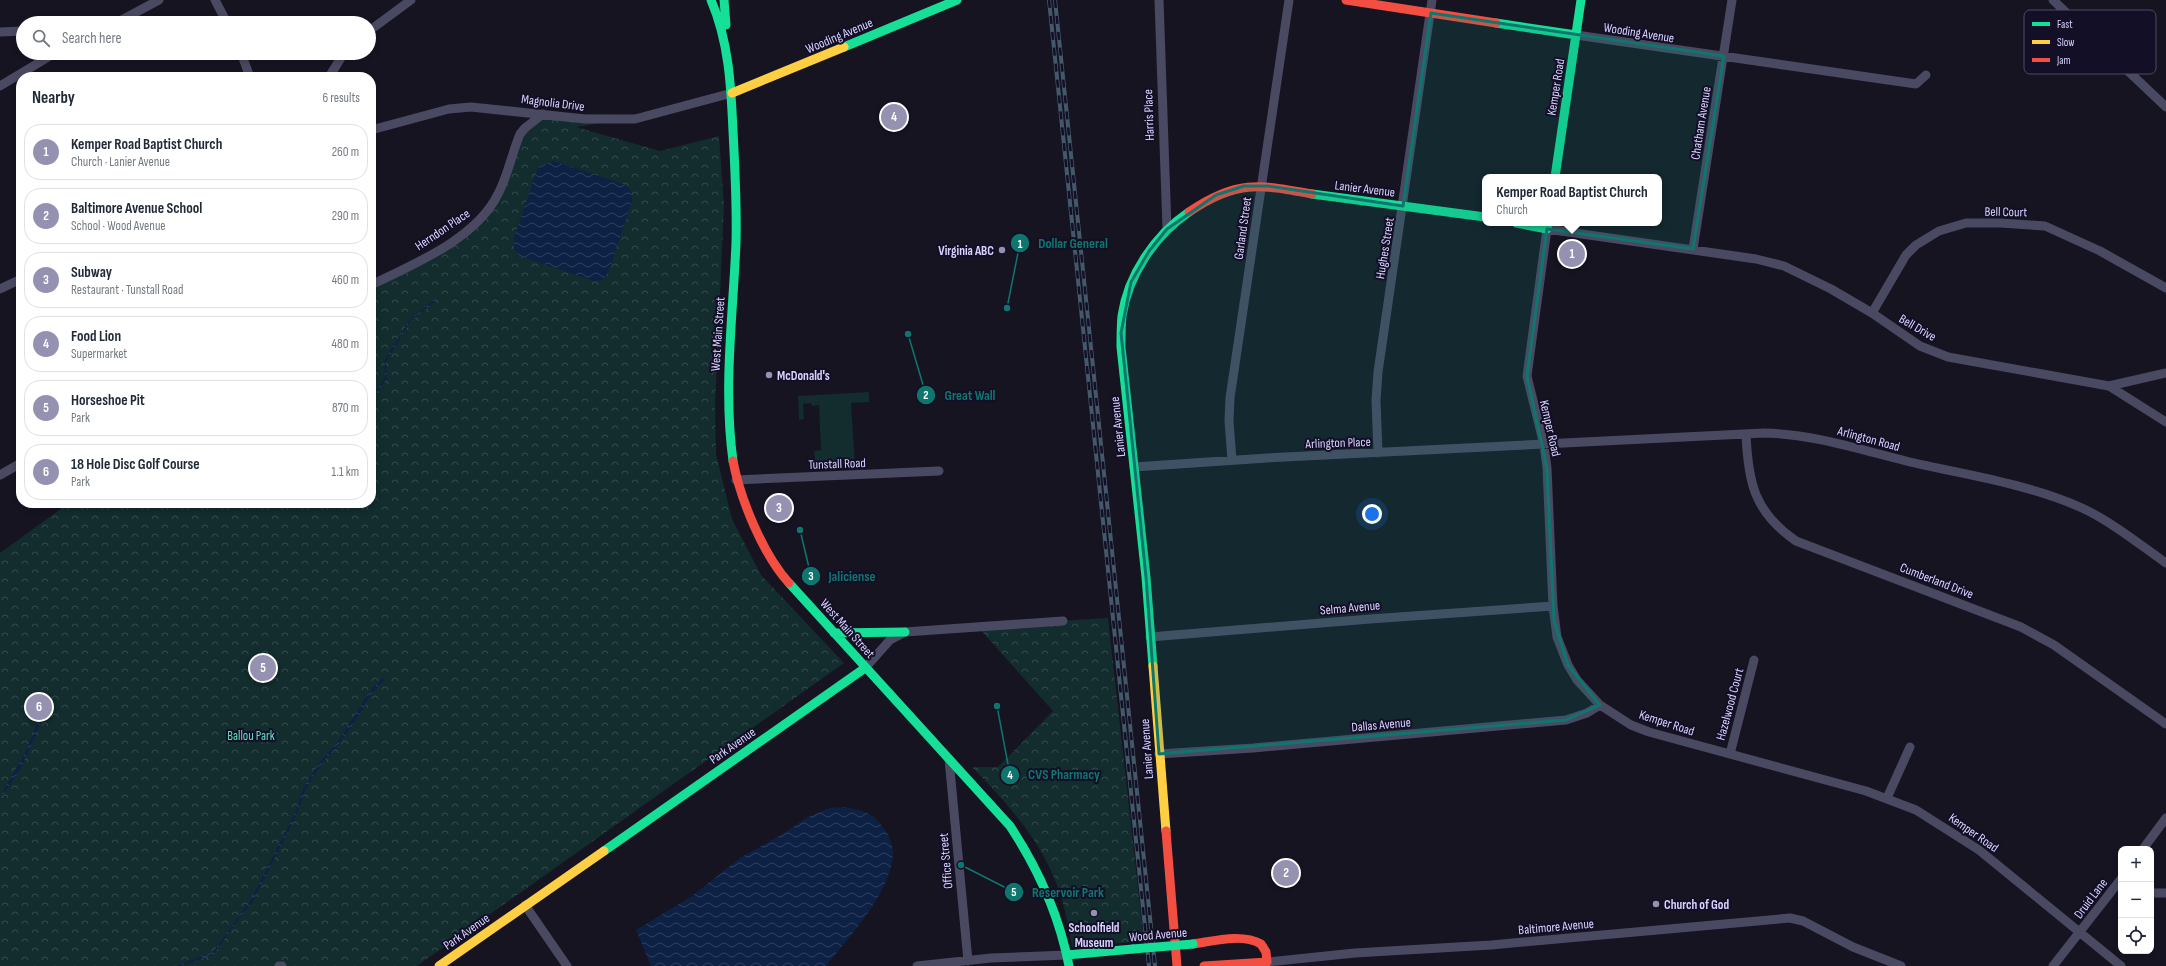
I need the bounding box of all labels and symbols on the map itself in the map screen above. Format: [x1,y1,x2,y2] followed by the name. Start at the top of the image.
[2024,10,2156,74] legend
[803,15,875,57] street label: Wooding Avenue
[2057,18,2073,31] text: Fast
[1602,19,1675,46] street label: Wooding Avenue
[2057,36,2074,49] text: Slow
[2056,54,2071,67] text: Jam
[1544,58,1568,117] street label: Kemper Road
[1687,86,1715,161] street label: Chatham Avenue
[1140,89,1158,141] street label: Harris Place
[520,91,585,115] street label: Magnolia Drive
[881,102,907,132] pin: 4
[1334,177,1396,201] street label: Lanier Avenue
[1231,196,1255,260] street label: Garland Street
[1984,204,2028,220] street label: Bell Court
[412,206,473,254] street label: Herndon Place
[1372,216,1398,280] street label: Hughes Street
[1010,230,1115,256] callout: Dollar General
[1038,235,1108,252] text: Dollar General
[1018,237,1023,252] text: 1
[1559,239,1585,269] pin: 1
[938,243,994,259] place label: Virginia ABC
[997,245,1007,255] marker: Virginia ABC
[707,296,729,372] street label: West Main Street
[1896,311,1939,345] street label: Bell Drive
[777,368,830,384] place label: McDonald's
[764,370,774,380] marker: McDonald's
[916,382,1003,408] callout: Great Wall
[945,387,996,404] text: Great Wall
[923,388,929,403] text: 2
[1107,396,1129,458] street label: Lanier Avenue
[1536,399,1564,458] street label: Kemper Road
[1835,423,1902,455] street label: Arlington Road
[1304,434,1371,452] street label: Arlington Place
[808,455,866,473] street label: Tunstall Road
[766,493,792,523] pin: 3
[1362,504,1382,524] your location
[1898,560,1976,602] street label: Cumberland Drive
[801,563,884,589] callout: Jaliciense
[827,568,876,585] text: Jaliciense
[808,569,814,584] text: 3
[816,596,878,662] street label: West Main Street
[1319,597,1381,619] street label: Selma Avenue
[250,653,276,683] pin: 5
[1713,666,1747,742] street label: Hazelwood Court
[26,692,52,722] pin: 6
[1637,706,1696,739] street label: Kemper Road
[1351,714,1412,736] street label: Dallas Avenue
[1137,718,1157,780] street label: Lanier Avenue
[706,724,759,768] street label: Park Avenue
[227,728,275,744] park label: Ballou Park
[1000,762,1108,788] callout: CVS Pharmacy
[1028,766,1100,783] text: CVS Pharmacy
[1007,768,1013,783] text: 4
[1945,810,2001,856] street label: Kemper Road
[936,832,956,890] street label: Office Street
[1273,858,1299,888] pin: 2
[2071,875,2111,922] street label: Druid Lane
[1004,879,1112,905] callout: Reservoir Park
[1032,884,1104,901] text: Reservoir Park
[1011,885,1017,900] text: 5
[1664,897,1730,913] place label: Church of God
[1651,899,1661,909] marker: Church of God
[1089,908,1099,918] marker: Schoolfield Museum
[440,910,493,954] street label: Park Avenue
[1518,916,1595,938] street label: Baltimore Avenue
[1068,920,1120,951] place label: Schoolfield Museum
[1128,924,1188,946] street label: Wood Avenue

